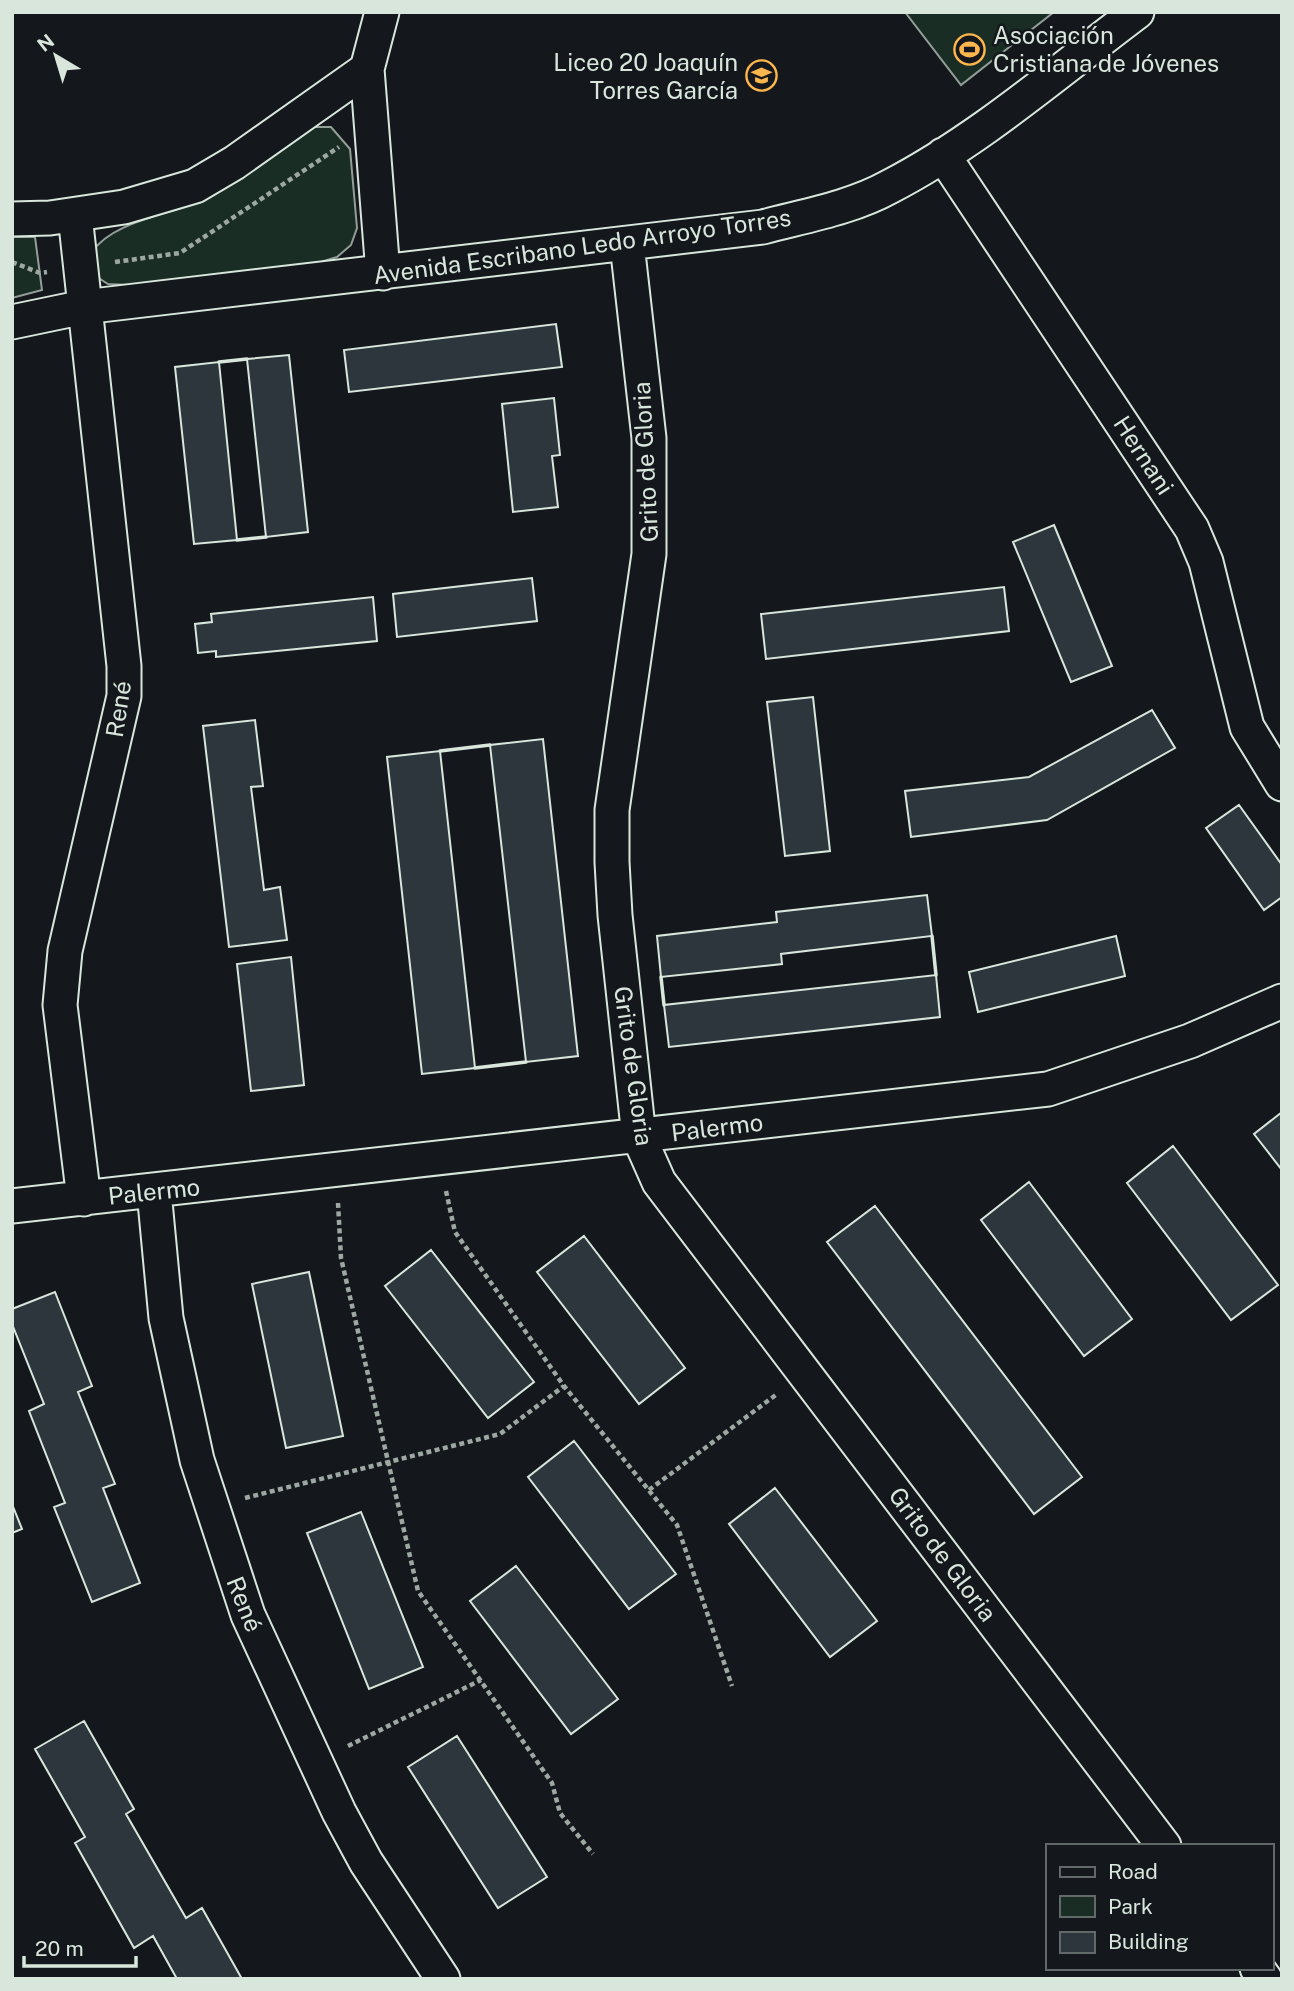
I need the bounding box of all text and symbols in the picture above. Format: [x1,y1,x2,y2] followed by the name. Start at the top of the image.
[21,21,91,91] north arrow
[993,21,1219,77] place label: Asociación Cristiana de Jóvenes
[33,29,58,56] text: N
[953,32,987,66] sports icon: Asociación Cristiana de Jóvenes
[553,48,738,104] place label: Liceo 20 Joaquín Torres García
[744,59,778,93] school or university icon: Liceo 20 Joaquín Torres García
[371,203,793,289] street label: Avenida Escribano Ledo Arroyo Torres
[627,381,663,543] street label: Grito de Gloria
[1108,410,1180,500] street label: Hernani
[100,679,136,739] street label: René
[609,984,659,1148] street label: Grito de Gloria
[669,1107,765,1147] street label: Palermo
[107,1172,201,1210] street label: Palermo
[883,1481,1003,1627] street label: Grito de Gloria
[221,1572,269,1636] street label: René
[1046,1844,1273,1970] legend
[1108,1859,1158,1884] text: Road
[1108,1894,1153,1919] text: Park
[24,1924,136,1968] scale bar
[1108,1929,1189,1954] text: Building
[35,1936,84,1961] text: 20 m

